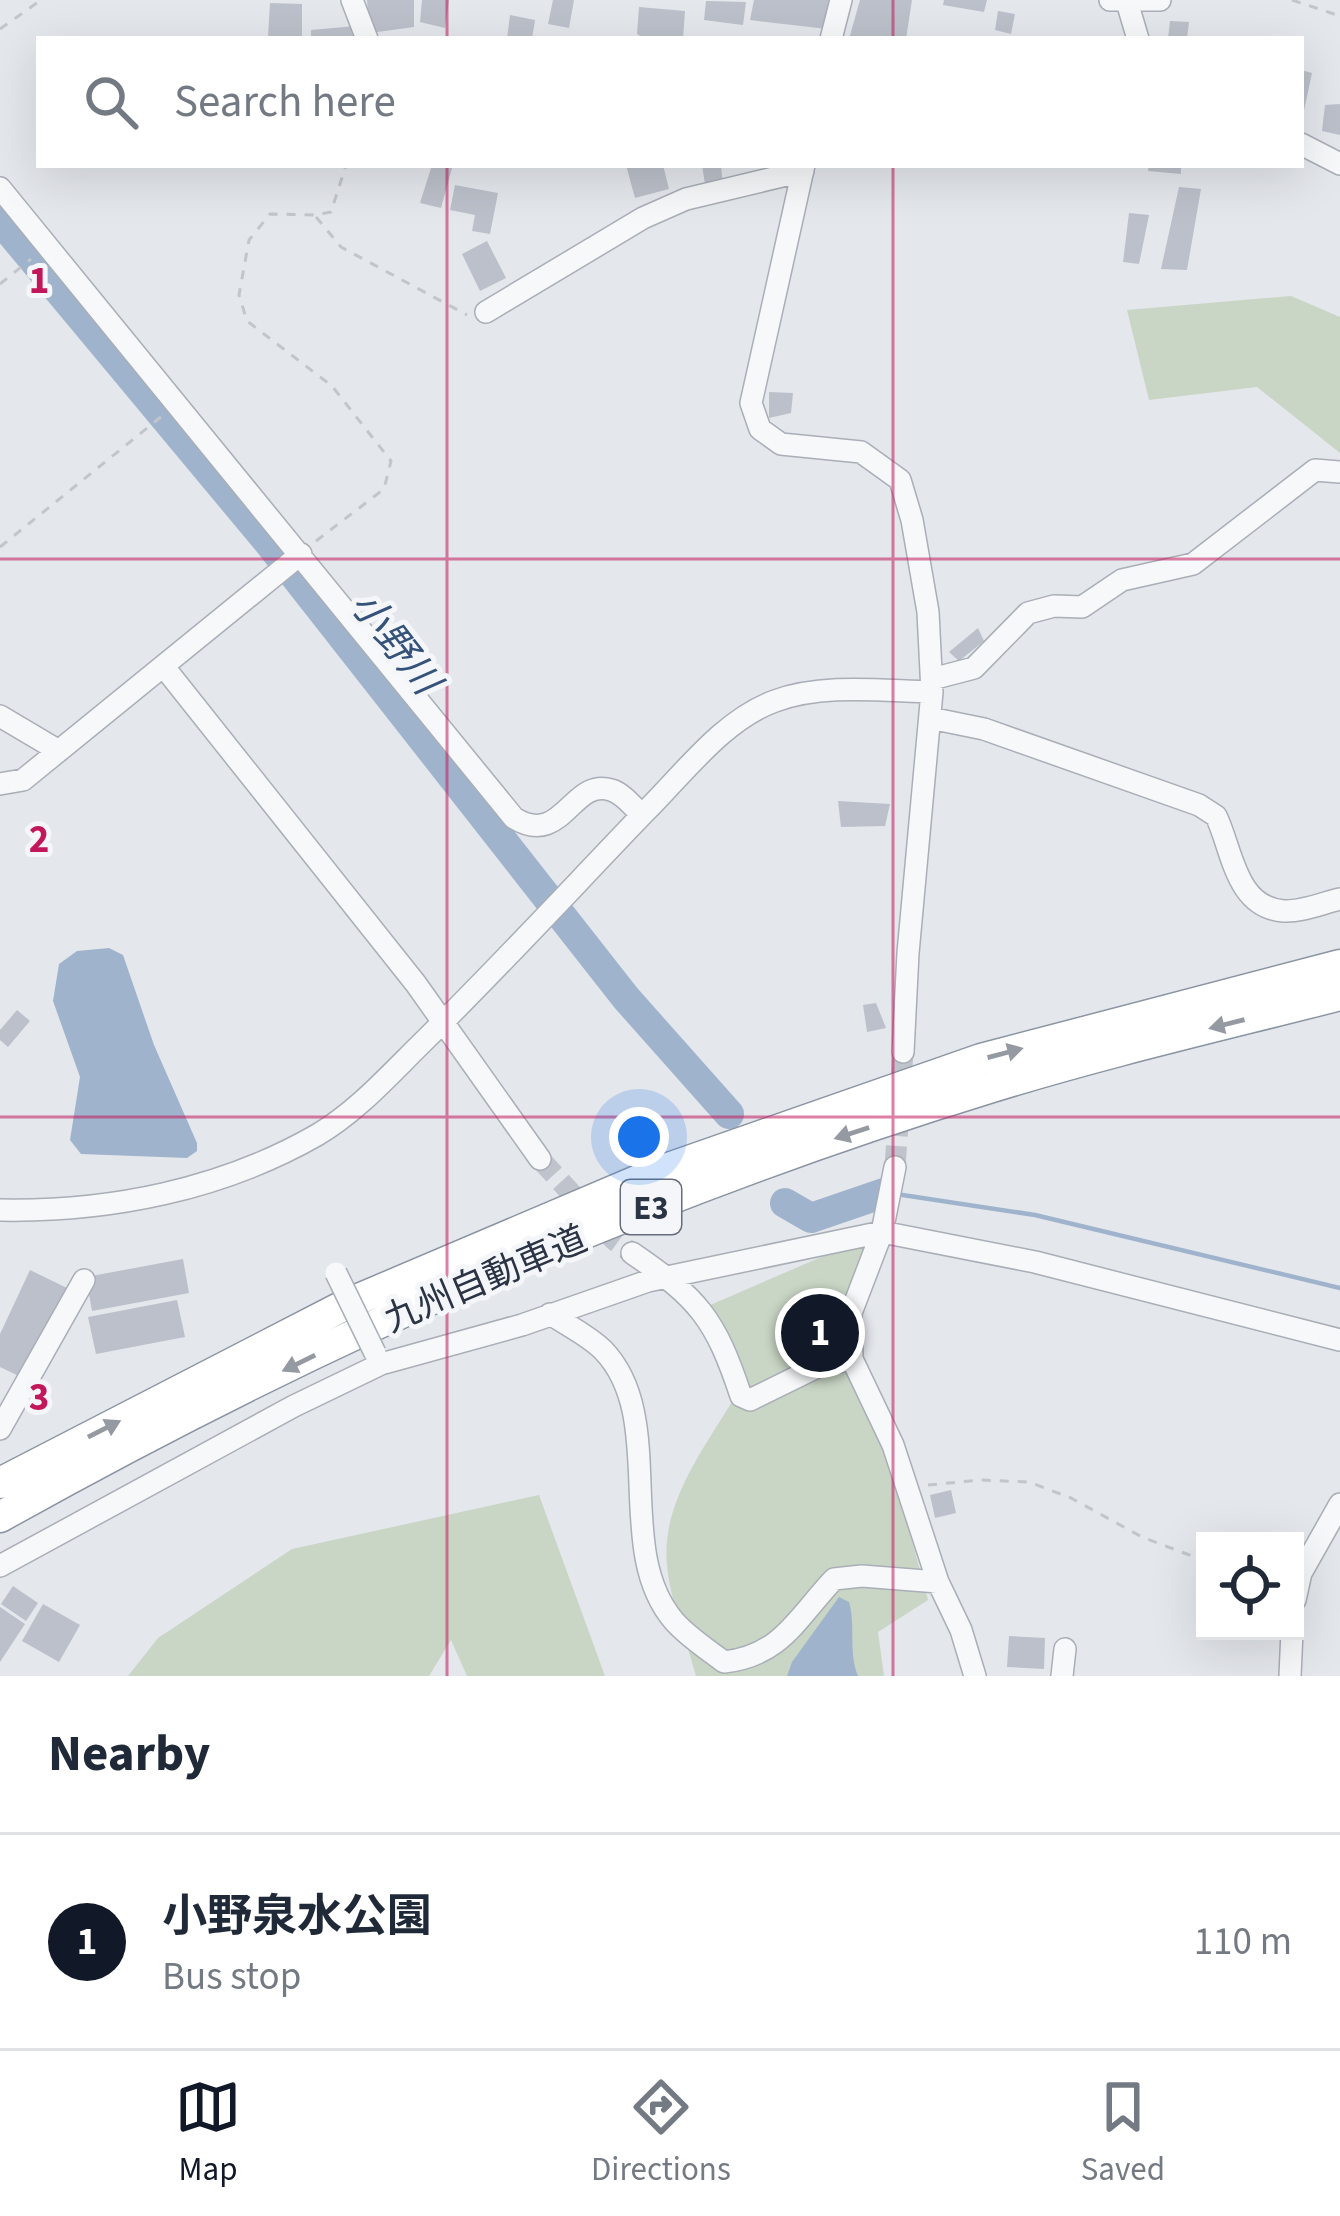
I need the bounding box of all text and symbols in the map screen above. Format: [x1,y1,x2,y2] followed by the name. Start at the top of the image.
[36,36,1304,168] search box
[78,69,144,135] icon: search
[174,70,396,134] text: Search here
[29,253,49,309] text: 1
[336,580,455,710] water label: 小野川
[29,812,49,868] text: 2
[1208,1015,1245,1034] one-way arrow
[986,1043,1023,1062] one-way arrow
[609,1107,669,1167] your location
[834,1125,870,1144] one-way arrow
[621,1180,681,1234] road number: E3
[376,1214,595,1345] street label: 九州自動車道
[781,1288,859,1378] pin: 1
[281,1353,316,1373] one-way arrow
[29,1370,49,1426] text: 3
[87,1420,121,1440] one-way arrow
[1196,1532,1304,1640] map controls
[1196,1532,1304,1640] button: locate
[48,1718,210,1790] text: Nearby
[162,1885,432,1949] text: 小野泉水公園
[77,1914,97,1970] text: 1
[1194,1914,1292,1970] text: 110 m
[162,1949,301,2005] text: Bus stop
[175,2074,241,2193] tab: Map
[591,2074,731,2193] tab: Directions
[1081,2074,1165,2193] tab: Saved

